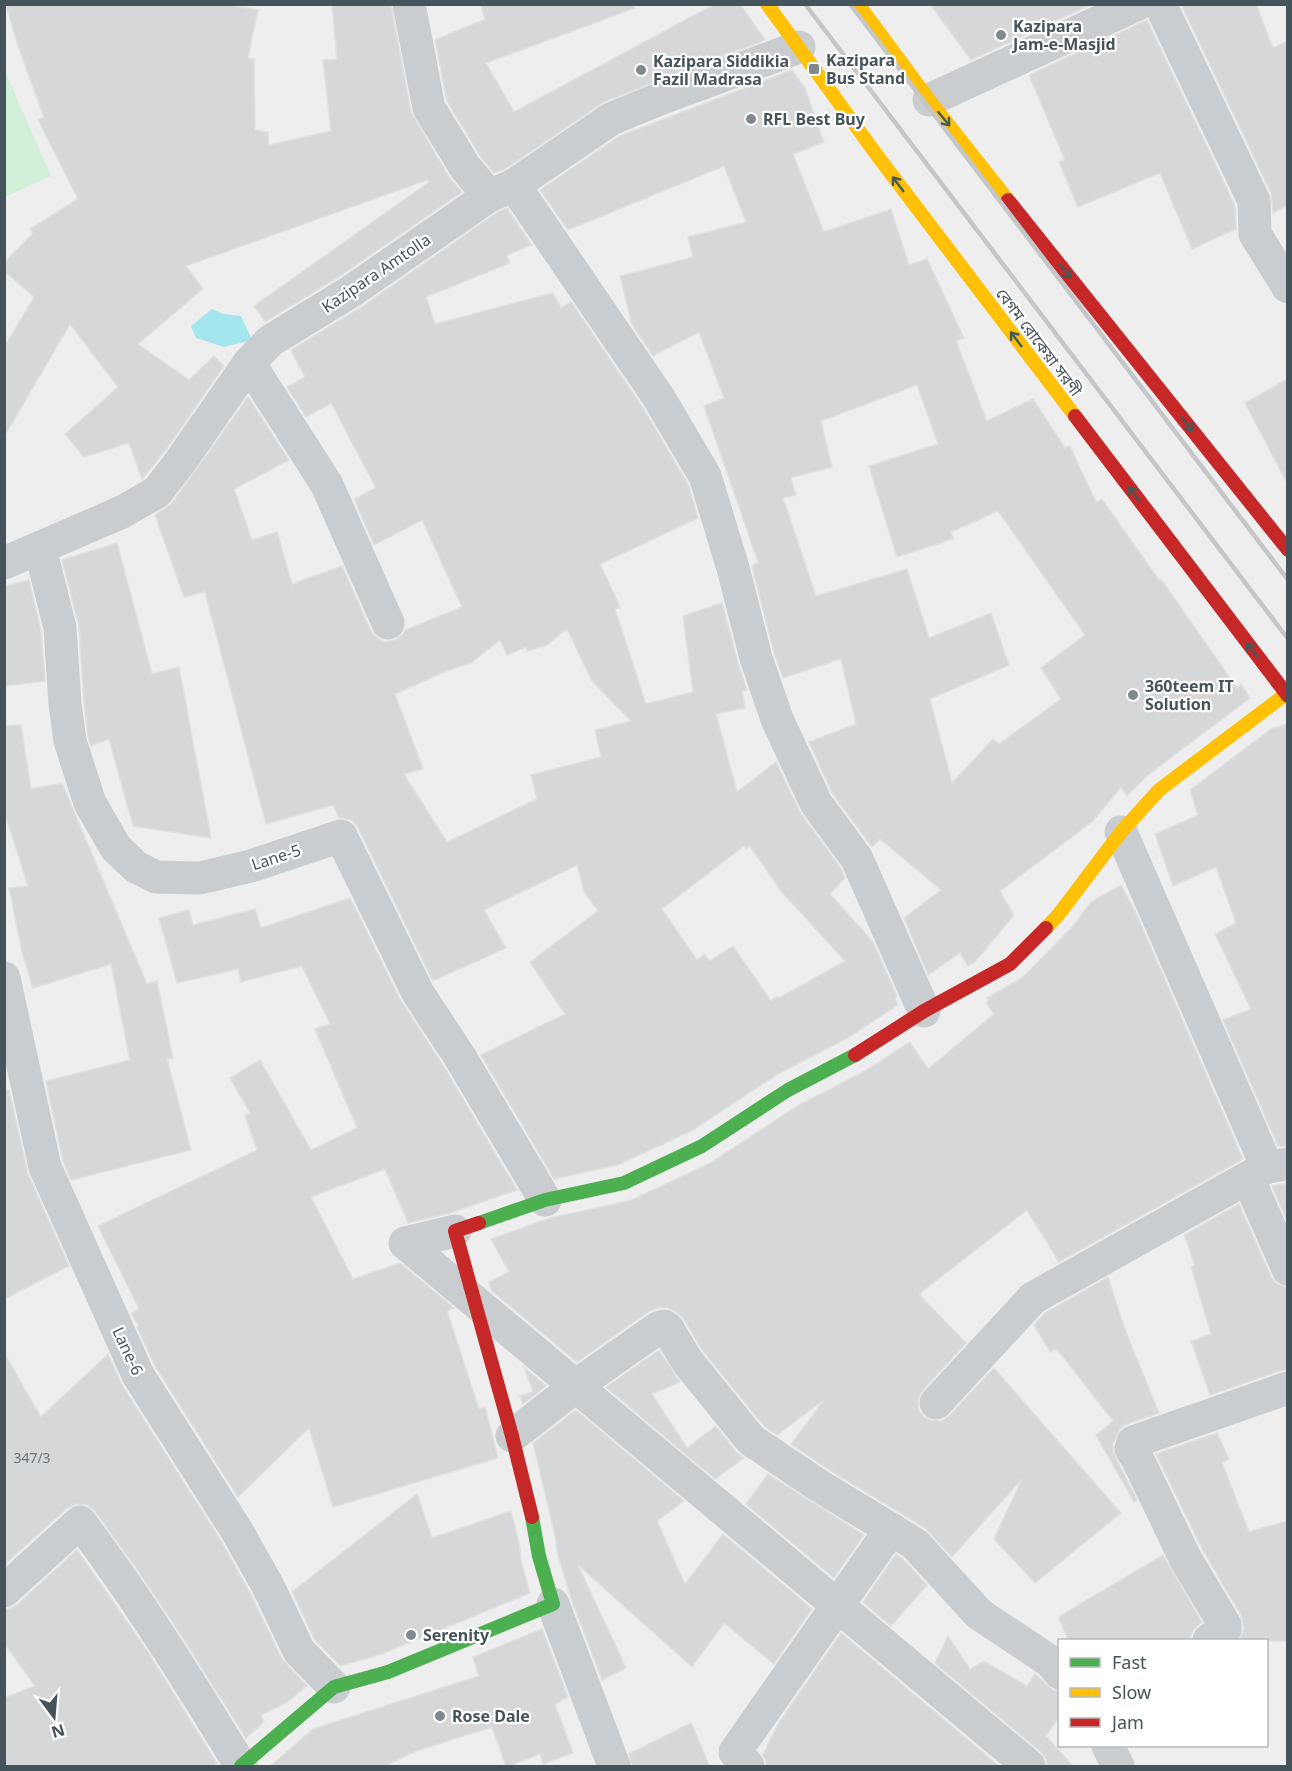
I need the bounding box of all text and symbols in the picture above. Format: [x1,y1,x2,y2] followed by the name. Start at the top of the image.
[1011,15,1116,55] place label: Kazipara Jam-e-Masjid
[994,28,1008,42] marker: Kazipara Jam-e-Masjid
[826,49,905,89] place label: Kazipara Bus Stand
[653,50,789,90] place label: Kazipara Siddikia Fazil Madrasa
[807,62,821,76] marker: Kazipara Bus Stand
[634,63,648,77] marker: Kazipara Siddikia Fazil Madrasa
[763,108,866,130] place label: RFL Best Buy
[937,110,950,126] one-way arrow
[744,112,758,126] marker: RFL Best Buy
[892,176,905,192] one-way arrow
[317,228,435,318] street label: Kazipara Amtolla
[1059,263,1072,279] one-way arrow
[991,283,1087,401] street label: বেগম রোকেয়া সরণী
[1010,331,1023,347] one-way arrow
[1180,416,1193,432] one-way arrow
[1128,487,1140,503] one-way arrow
[1246,642,1258,658] one-way arrow
[1145,675,1234,715] place label: 360teem IT Solution
[1126,688,1140,702] marker: 360teem IT Solution
[249,839,303,875] street label: Lane-5
[107,1323,149,1379] street label: Lane-6
[13,1448,51,1467] house number: 347/3
[423,1624,490,1646] place label: Serenity
[404,1628,418,1642] marker: Serenity
[1058,1639,1268,1747] legend
[1112,1650,1147,1674] text: Fast
[1112,1680,1151,1704] text: Slow
[24,1687,84,1747] north arrow
[452,1705,530,1727] place label: Rose Dale
[433,1709,447,1723] marker: Rose Dale
[1110,1710,1144,1734] text: Jam
[49,1719,67,1744] text: N

